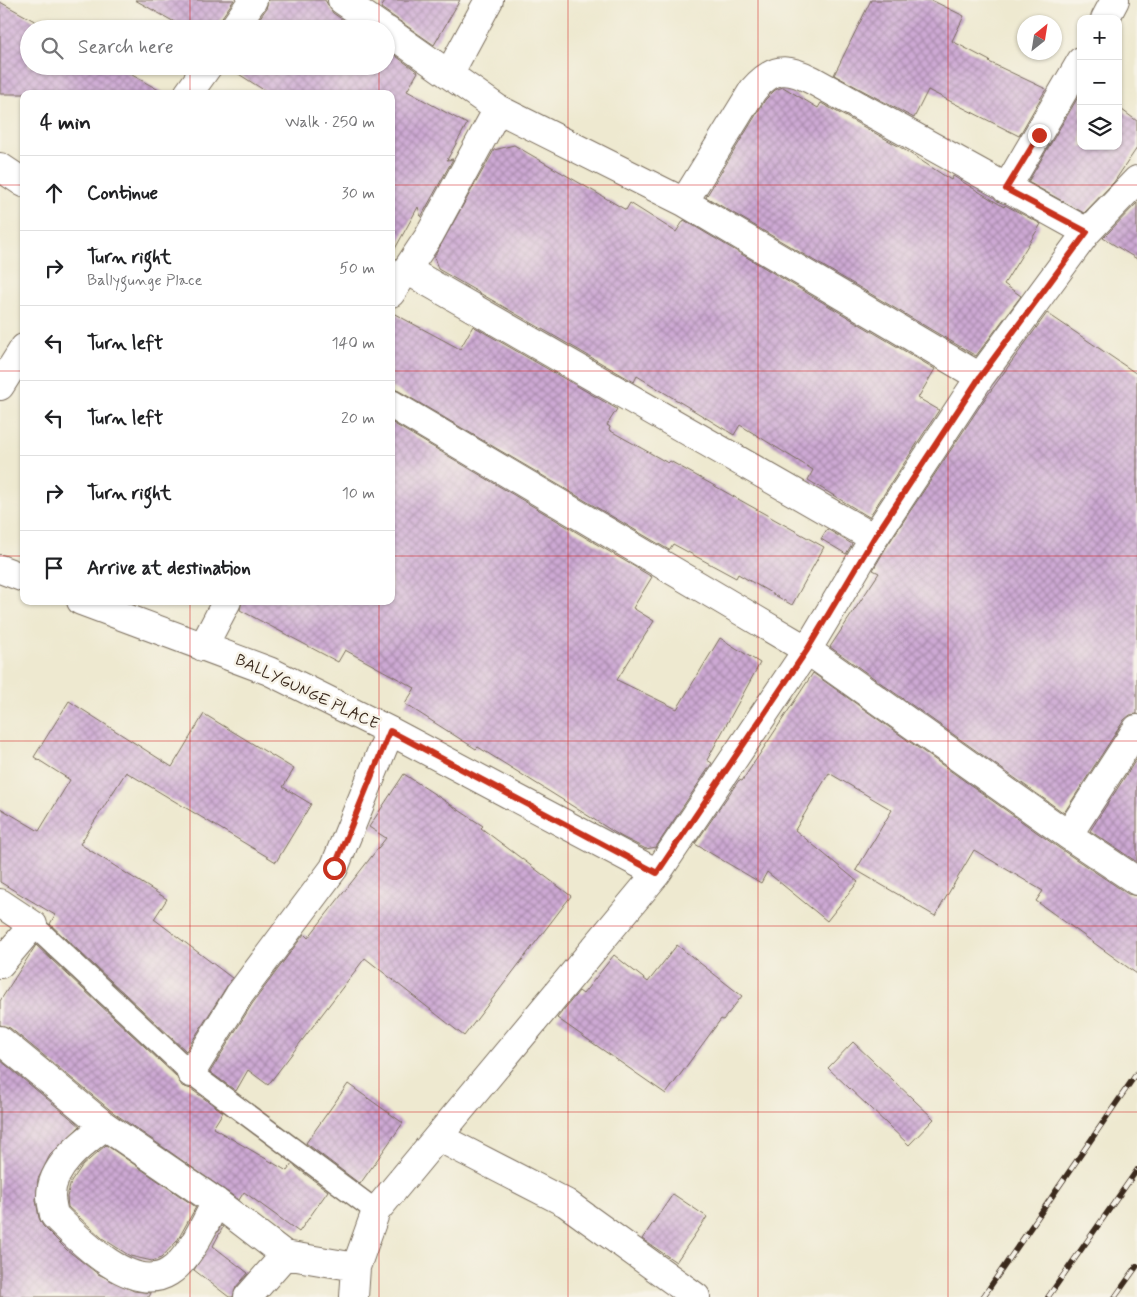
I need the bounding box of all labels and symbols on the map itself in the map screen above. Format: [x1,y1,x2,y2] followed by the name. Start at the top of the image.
[1017,15,1062,60] north arrow
[1028,124,1051,147] route end
[232,649,382,735] street label: BALLYGUNGE PLACE
[323,857,346,880] route start

